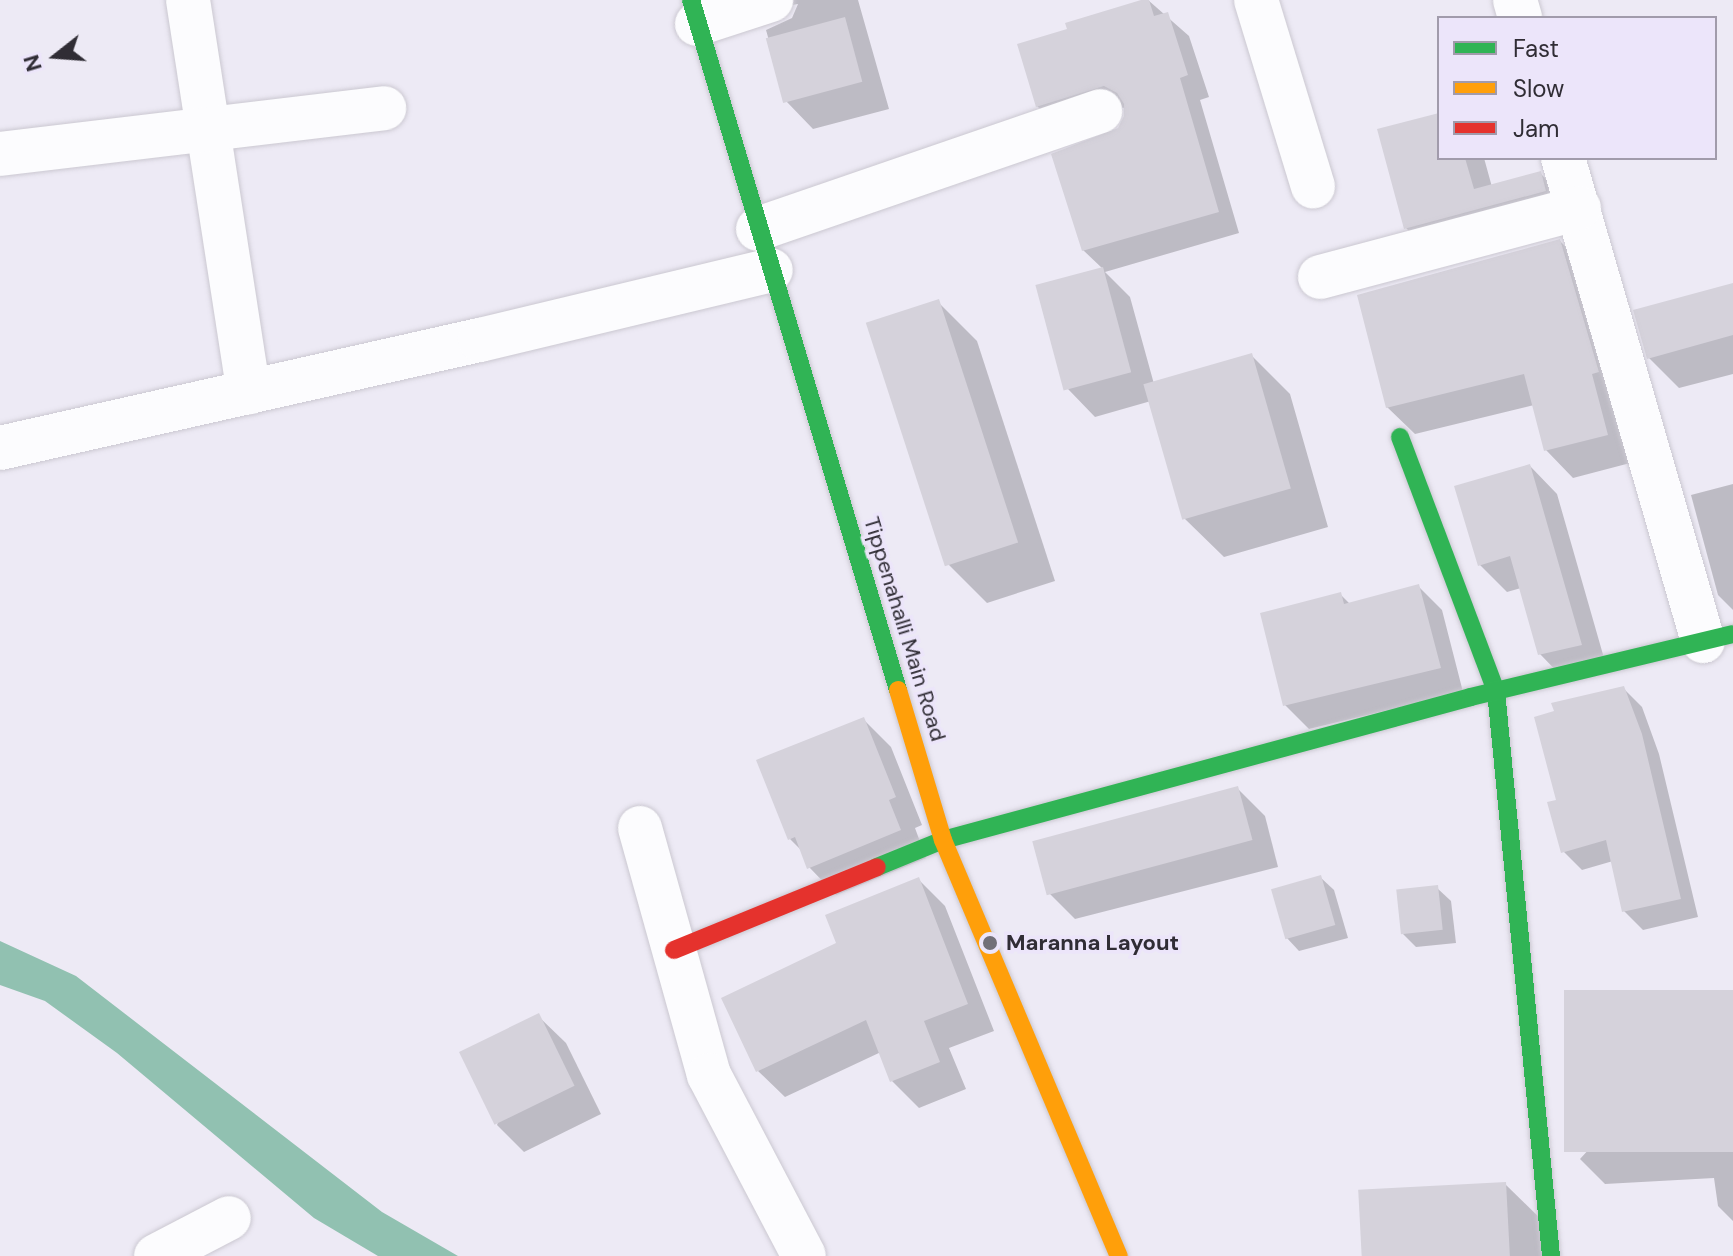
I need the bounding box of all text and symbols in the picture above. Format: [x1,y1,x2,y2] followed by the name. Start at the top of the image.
[16,16,96,96] north arrow
[1437,16,1717,160] legend
[1513,33,1559,64] text: Fast
[16,51,49,75] text: N
[1513,73,1564,104] text: Slow
[1513,113,1559,144] text: Jam
[858,514,952,744] street label: Tippenahalli Main Road
[1006,930,1179,956] place label: Maranna Layout
[981,934,999,952] marker: Maranna Layout

